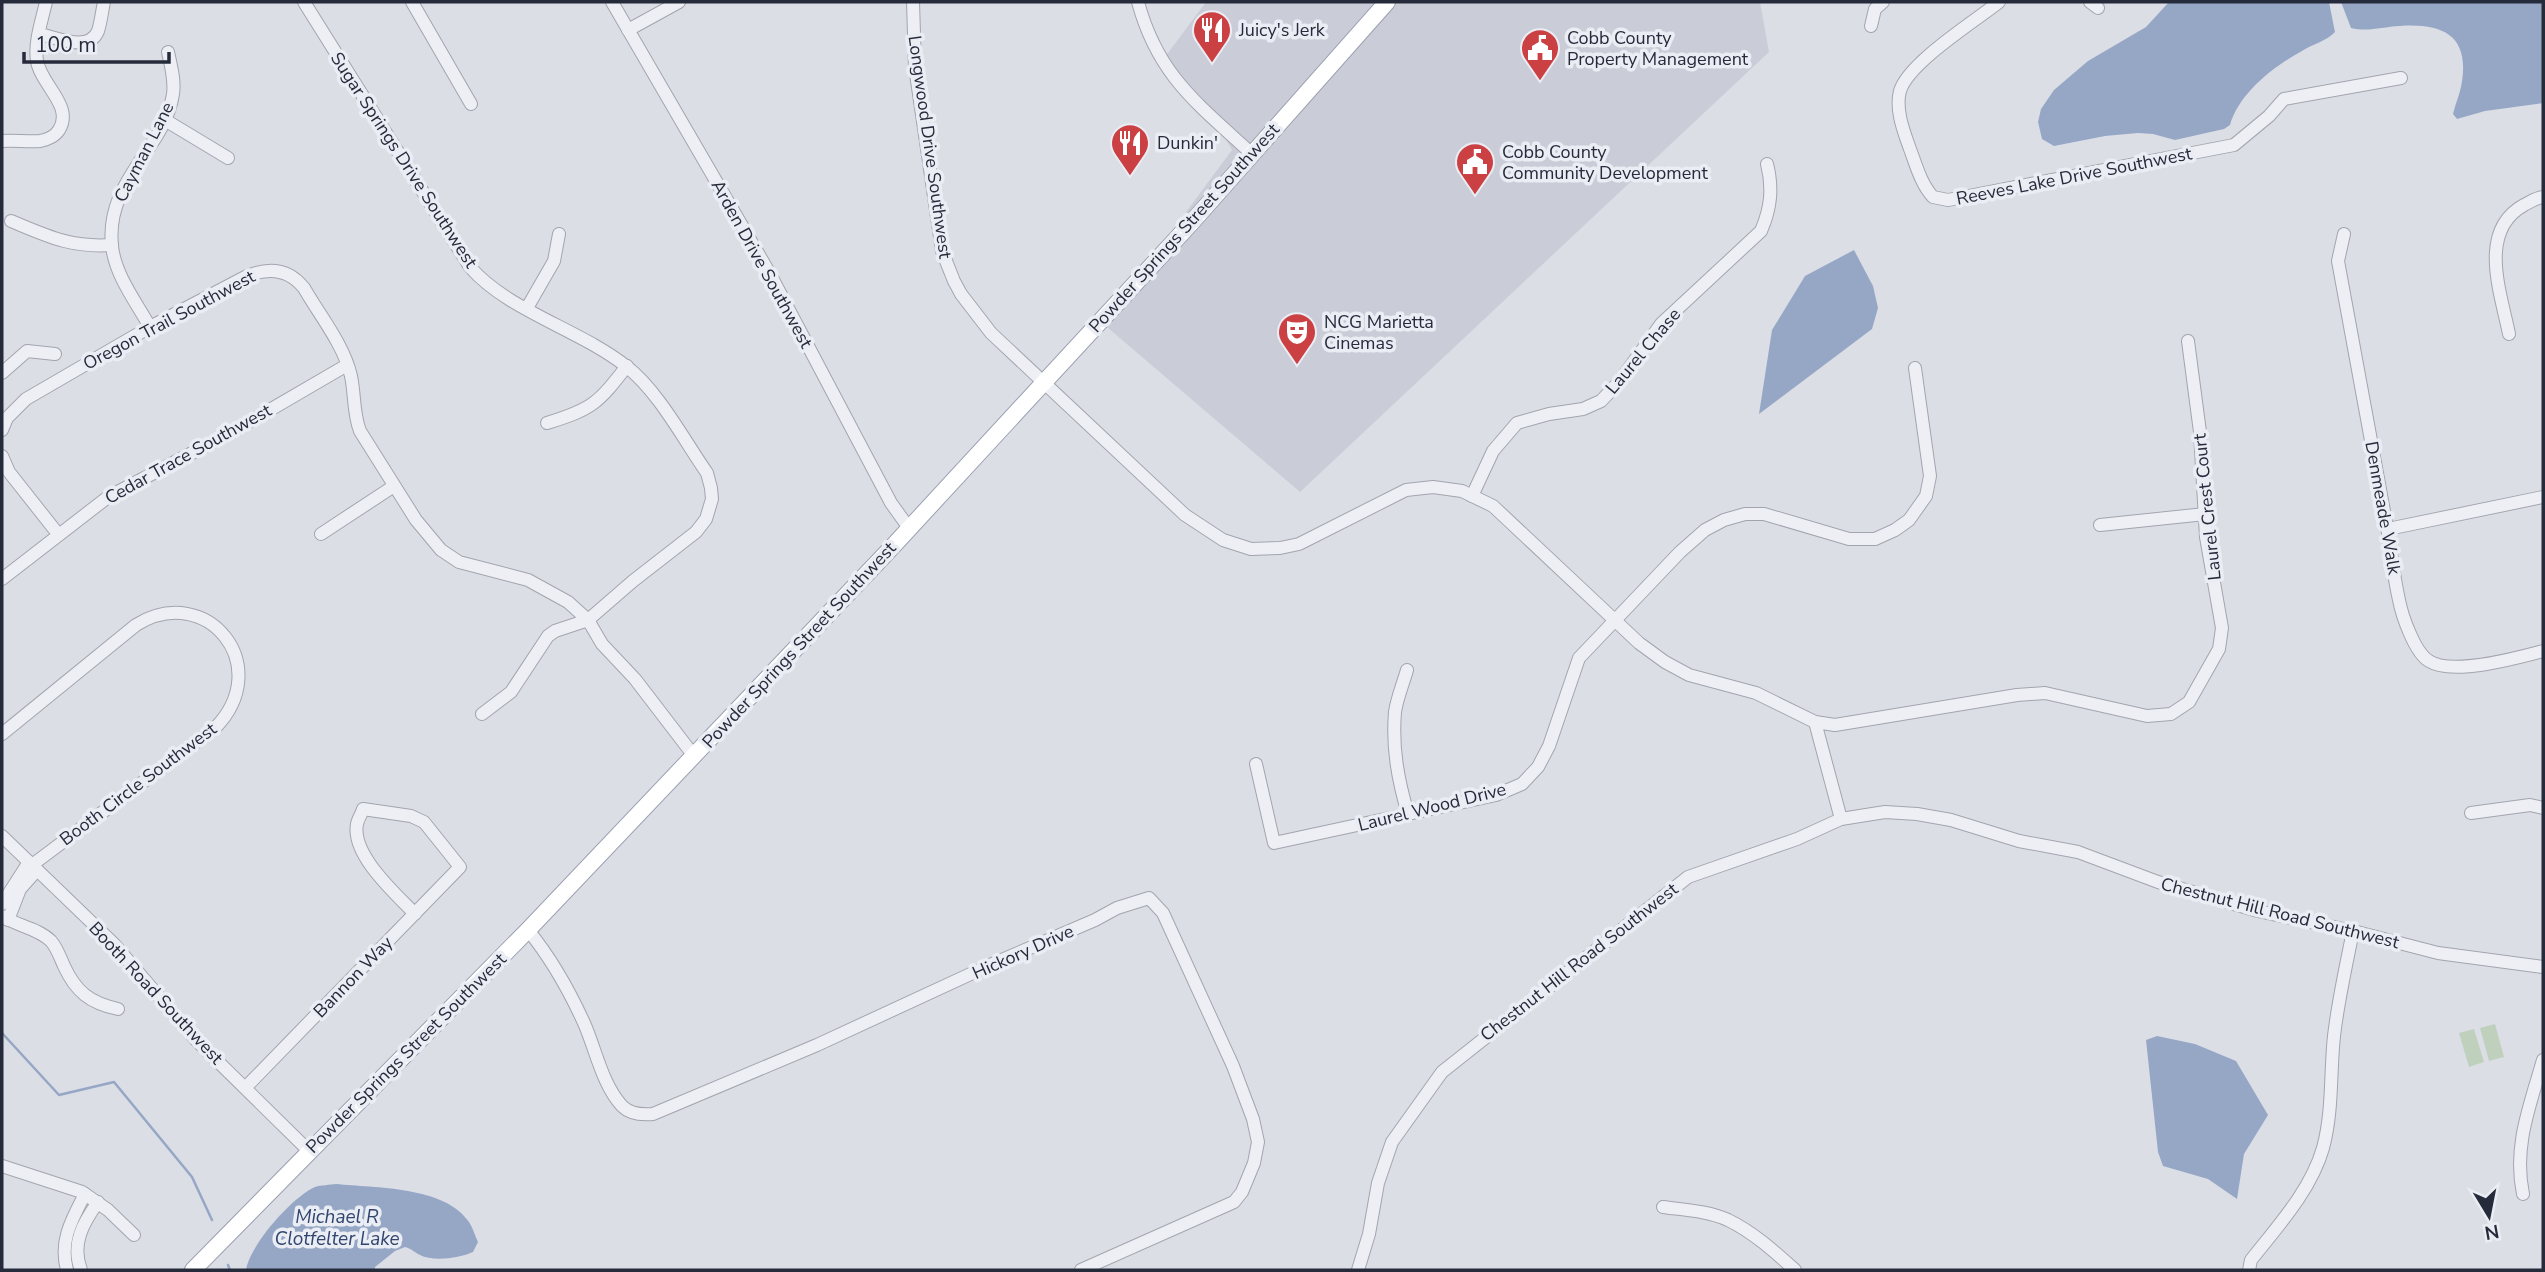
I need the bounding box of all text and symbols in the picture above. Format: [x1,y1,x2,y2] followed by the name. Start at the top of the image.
[1191,9,1233,64] restaurant icon: Juicy's Jerk
[1238,18,1326,42] place label: Juicy's Jerk
[24,21,170,65] scale bar
[1567,26,1749,71] place label: Cobb County Property Management
[1519,27,1561,82] public building icon: Cobb County Property Management
[35,31,96,59] text: 100 m
[902,34,958,261] street label: Longwood Drive Southwest
[325,47,483,273] street label: Sugar Springs Drive Southwest
[108,98,180,206] street label: Cayman Lane
[1083,118,1285,338] street label: Powder Springs Street Southwest
[1109,122,1151,177] restaurant icon: Dunkin'
[1157,131,1218,155] place label: Dunkin'
[1502,140,1709,185] place label: Cobb County Community Development
[1454,141,1496,196] public building icon: Cobb County Community Development
[1954,141,2195,211] street label: Reeves Lake Drive Southwest
[706,176,819,353] street label: Arden Drive Southwest
[79,264,260,376] street label: Oregon Trail Southwest
[1600,303,1686,399] street label: Laurel Chase
[1324,310,1434,355] place label: NCG Marietta Cinemas
[1276,311,1318,366] theatre icon: NCG Marietta Cinemas
[100,398,276,510] street label: Cedar Trace Southwest
[2187,432,2227,582] street label: Laurel Crest Court
[2359,439,2407,578] street label: Denmeade Walk
[697,536,902,753] street label: Powder Springs Street Southwest
[55,717,222,851] street label: Booth Circle Southwest
[1355,777,1509,837] street label: Laurel Wood Drive
[2158,872,2402,954] street label: Chestnut Hill Road Southwest
[1475,877,1683,1047] street label: Chestnut Hill Road Southwest
[84,917,229,1070] street label: Booth Road Southwest
[969,919,1077,985] street label: Hickory Drive
[308,931,398,1023] street label: Bannon Way
[301,947,512,1158] street label: Powder Springs Street Southwest
[2454,1181,2524,1251] north arrow
[274,1204,400,1252] water label: Michael R Clotfelter Lake
[2483,1218,2501,1246] text: N

